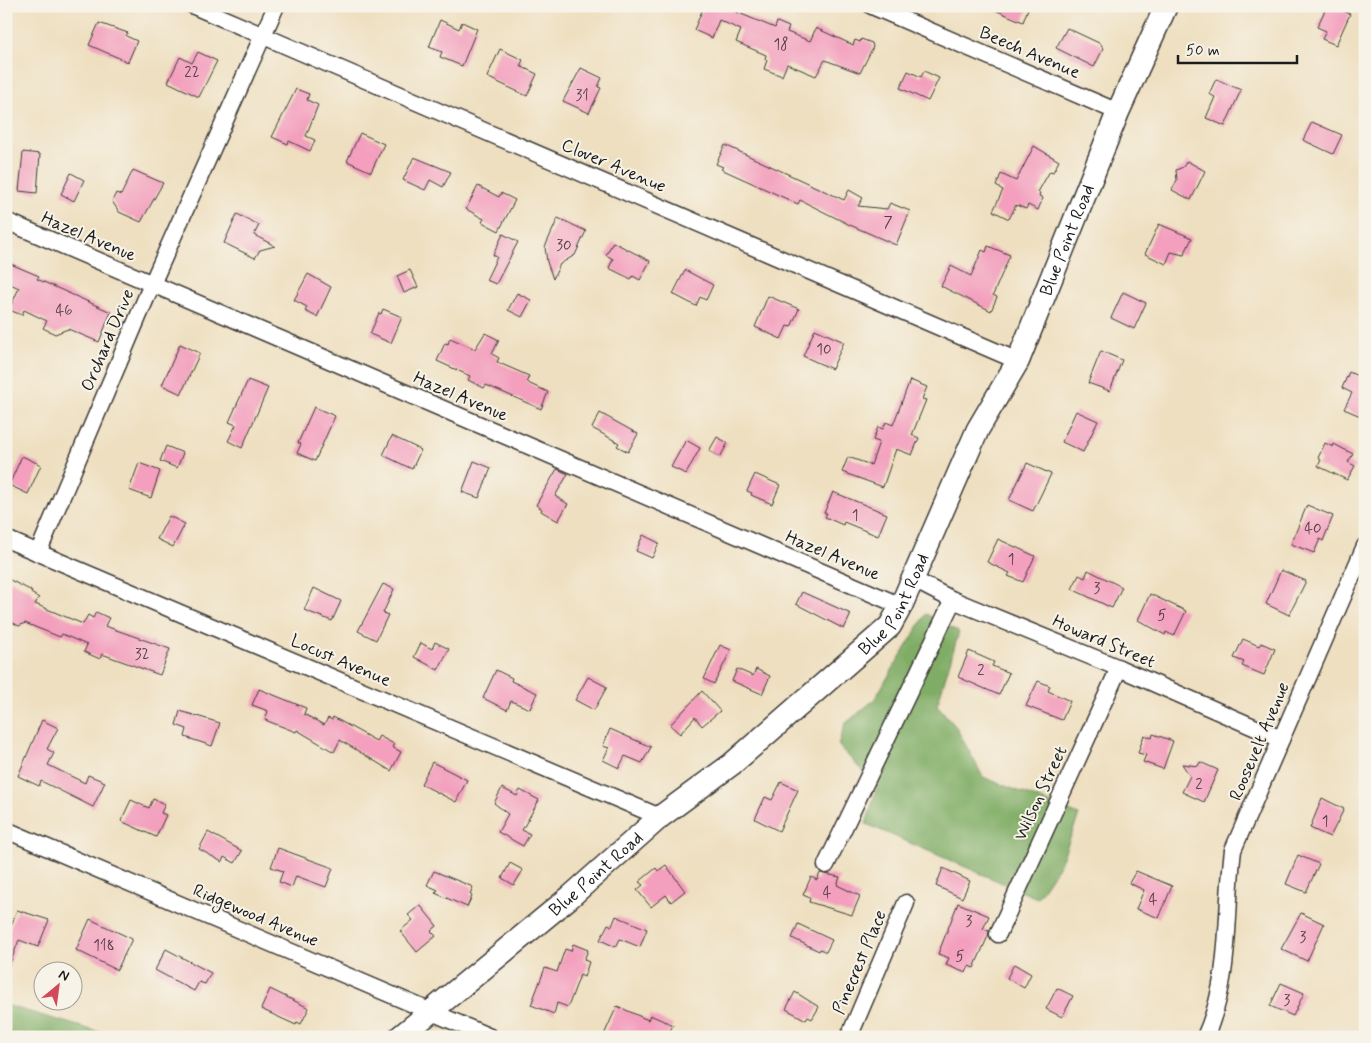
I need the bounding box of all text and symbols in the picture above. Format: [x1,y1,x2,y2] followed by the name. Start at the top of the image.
[976,21,1084,85] street label: Beech Avenue
[1178,32,1297,64] scale bar
[774,35,788,55] house number: 18
[1186,41,1220,61] text: 50 m
[184,63,200,83] house number: 22
[575,86,589,106] house number: 31
[558,133,670,199] street label: Clover Avenue
[1034,181,1101,300] street label: Blue Point Road
[38,206,140,268] street label: Hazel Avenue
[883,213,893,233] house number: 7
[556,236,572,256] house number: 30
[76,286,140,395] street label: Orchard Drive
[55,301,73,321] house number: 46
[816,340,832,360] house number: 10
[410,366,512,428] street label: Hazel Avenue
[852,506,858,526] house number: 1
[1304,519,1322,539] house number: 40
[782,525,884,587] street label: Hazel Avenue
[853,550,935,661] street label: Blue Point Road
[1008,550,1014,570] house number: 1
[1094,579,1101,599] house number: 3
[1157,606,1167,626] house number: 5
[1048,609,1159,674] street label: Howard Street
[287,629,395,693] street label: Locust Avenue
[135,645,149,665] house number: 32
[977,661,985,681] house number: 2
[1224,678,1296,804] street label: Roosevelt Avenue
[1008,742,1073,845] street label: Wilson Street
[1195,775,1203,795] house number: 2
[1322,812,1328,832] house number: 1
[544,826,649,922] street label: Blue Point Road
[189,879,322,954] street label: Ridgewood Avenue
[823,883,832,903] house number: 4
[1149,890,1158,910] house number: 4
[827,906,893,1018] street label: Pinecrest Place
[966,912,973,932] house number: 3
[1300,928,1307,948] house number: 3
[93,936,115,956] house number: 118
[955,947,965,967] house number: 5
[32,960,82,1010] north arrow
[55,965,72,986] text: N
[1284,991,1291,1011] house number: 3

